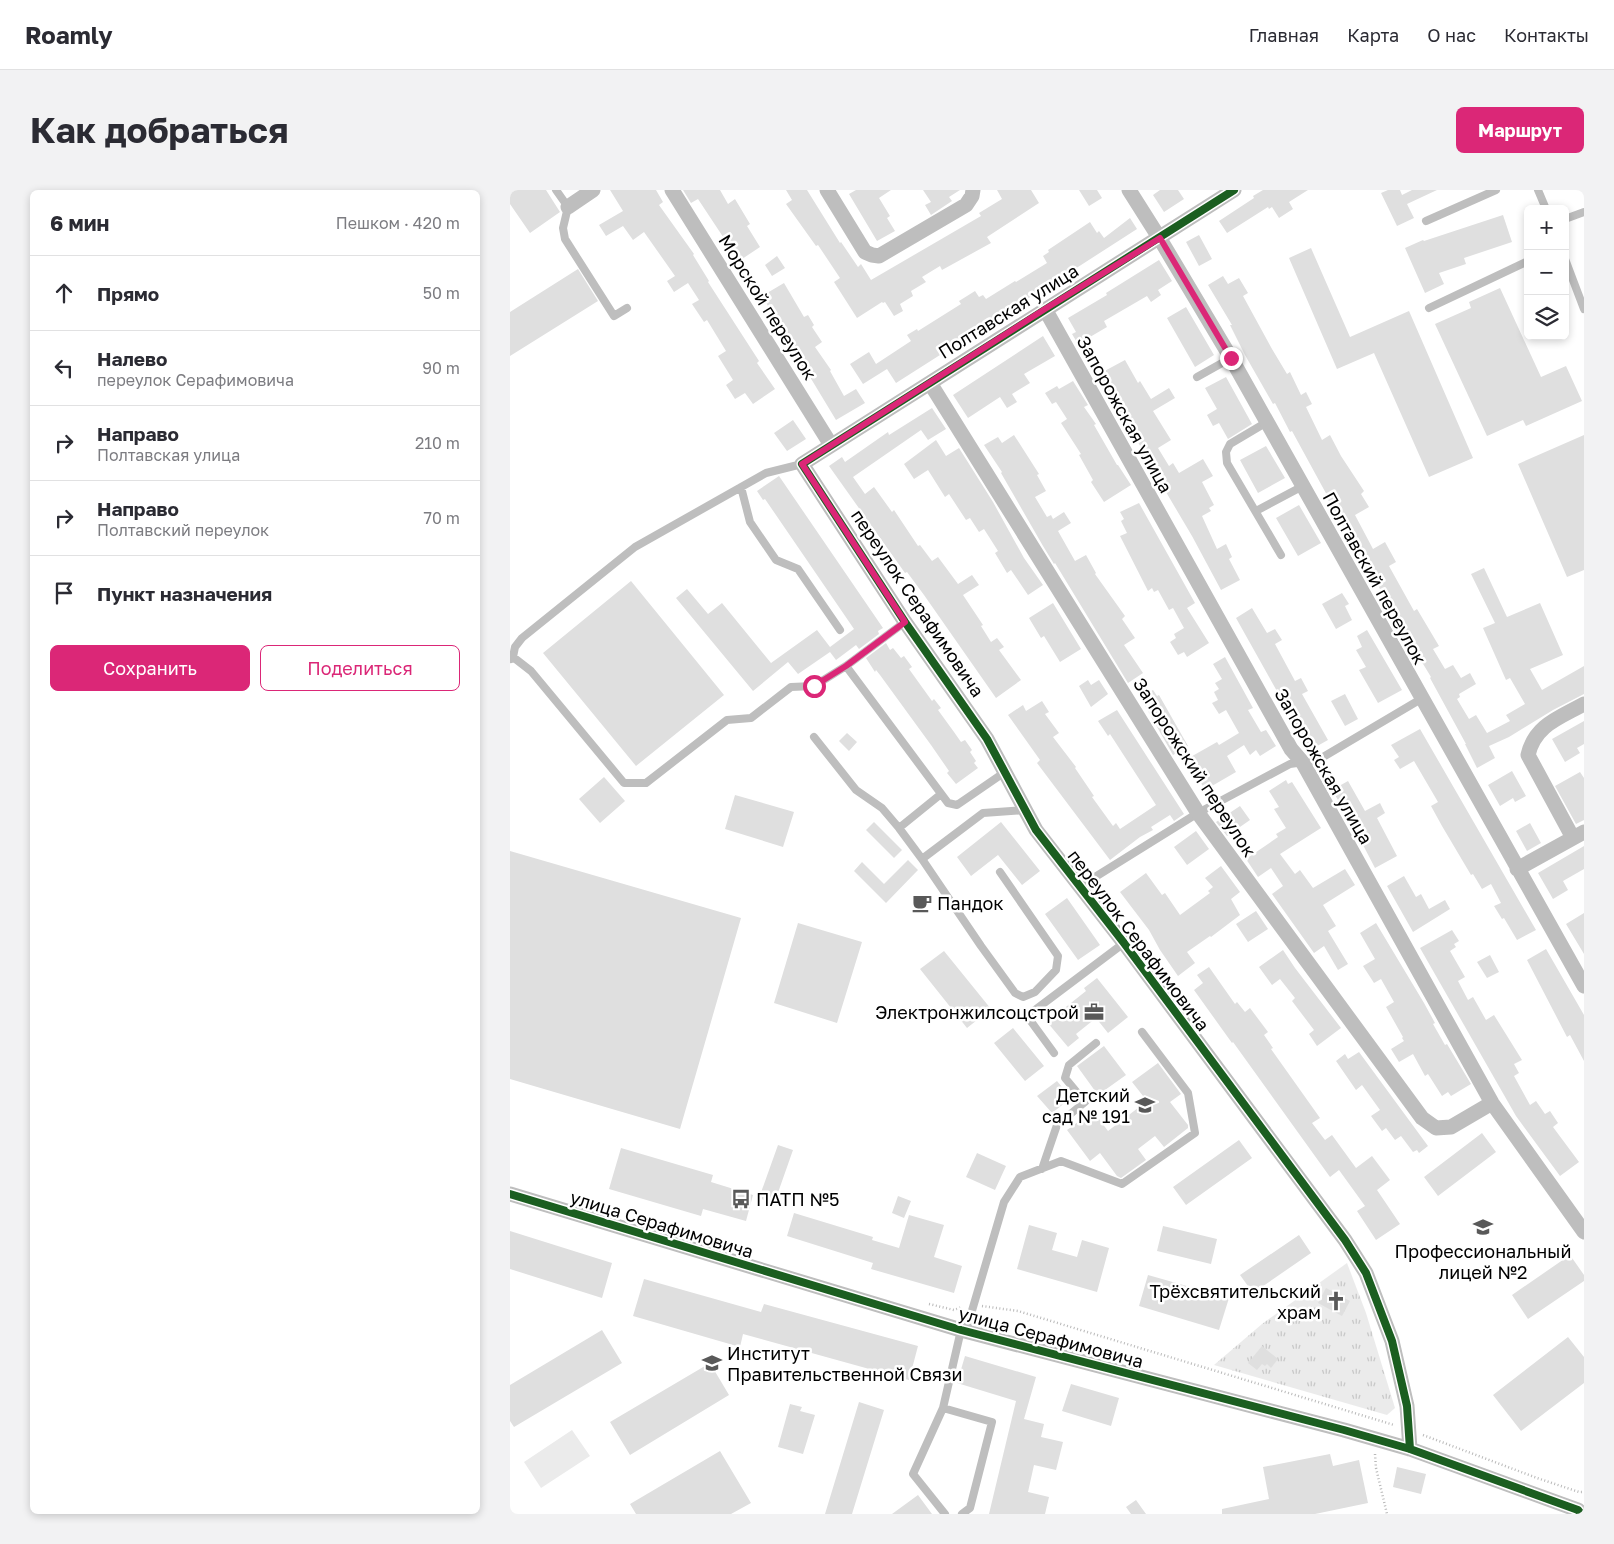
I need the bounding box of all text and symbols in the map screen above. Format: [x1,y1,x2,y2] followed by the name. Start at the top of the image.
[25,20,113,49] text: Roamly
[1249,24,1319,46] text: Главная
[1347,24,1399,46] text: Карта
[1427,24,1476,46] text: О нас
[1504,24,1589,46] text: Контакты
[1456,107,1584,153] button: Маршрут
[30,109,288,151] text: Как добраться
[1524,205,1569,340] map controls
[1524,205,1569,250] button: +
[50,210,109,236] text: 6 мин
[336,213,460,233] text: Пешком · 420 m
[714,230,822,384] street label: Морской переулок
[1524,250,1569,295] button: −
[934,259,1082,363] street label: Полтавская улица
[50,279,78,307] icon: ahead
[97,282,159,305] text: Прямо
[423,283,460,303] text: 50 m
[1524,295,1569,340] button: layers
[1073,331,1177,497] street label: Запорожская улица
[97,347,167,370] text: Налево
[1220,347,1243,370] route end
[50,354,78,382] icon: left
[422,358,460,378] text: 90 m
[97,370,294,390] text: переулок Серафимовича
[97,422,179,445] text: Направо
[50,429,78,457] icon: right
[415,433,460,453] text: 210 m
[97,445,240,465] text: Полтавская улица
[1318,488,1432,668] street label: Полтавский переулок
[97,497,179,520] text: Направо
[50,504,78,532] icon: right
[847,505,989,701] street label: переулок Серафимовича
[423,508,460,528] text: 70 m
[97,520,269,540] text: Полтавский переулок
[50,579,78,607] icon: arrive
[97,582,272,605] text: Пункт назначения
[50,645,250,691] button: Сохранить
[260,645,460,691] button: Поделиться
[1129,673,1261,861] street label: Запорожский переулок
[803,675,826,698] route start
[1270,684,1378,848] street label: Запорожская улица
[1064,845,1214,1035] street label: переулок Серафимовича
[911,892,933,914] cafe icon: Пандок
[937,892,1004,914] place label: Пандок
[875,1001,1079,1023] place label: Электронжилсоцстрой
[1083,1001,1105,1023] office icon: Электронжилсоцстрой
[1042,1084,1130,1127] place label: Детский сад № 191
[1134,1094,1156,1116] school or university icon: Детский сад № 191
[568,1186,756,1262] street label: улица Серафимовича
[730,1188,752,1210] bus stop icon: ПАТП №5
[756,1188,839,1210] place label: ПАТП №5
[1472,1216,1494,1238] school or university icon: Профессиональный лицей №2
[1395,1240,1571,1283] place label: Профессиональный лицей №2
[1150,1280,1321,1323] place label: Трёхсвятительский храм
[1325,1290,1347,1312] church icon: Трёхсвятительский храм
[956,1302,1146,1372] street label: улица Серафимовича
[727,1342,963,1385] place label: Институт Правительственной Связи
[701,1352,723,1374] school or university icon: Институт Правительственной Связи

